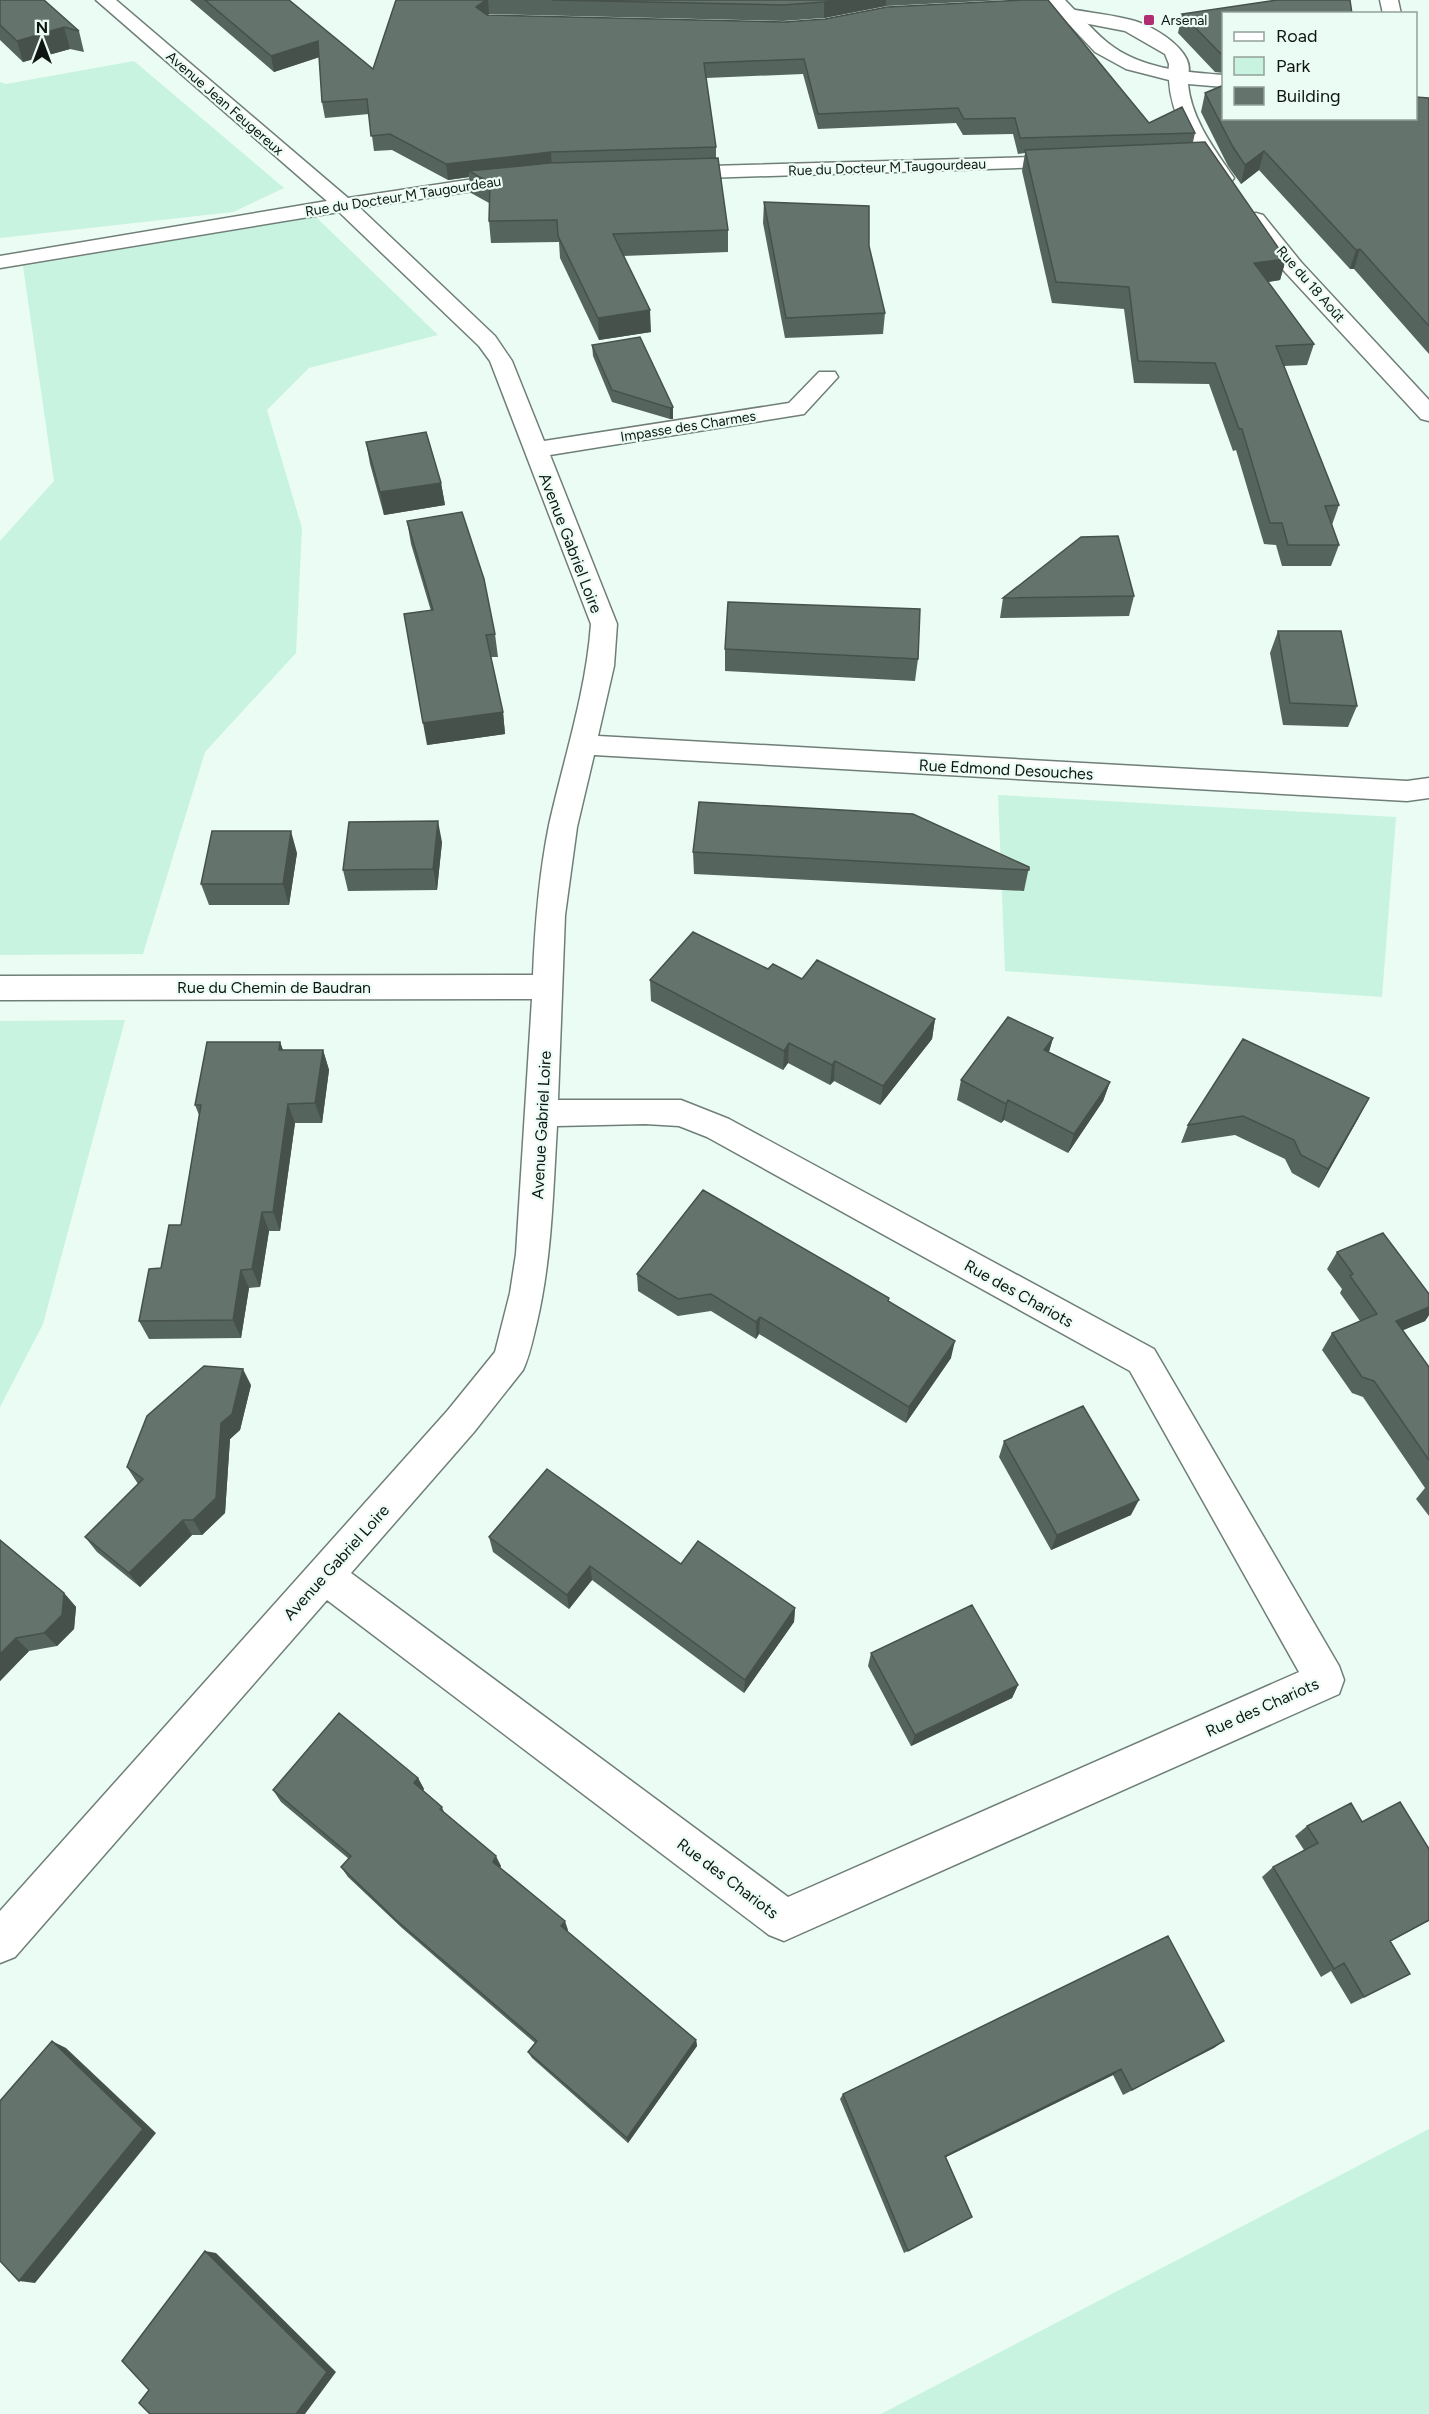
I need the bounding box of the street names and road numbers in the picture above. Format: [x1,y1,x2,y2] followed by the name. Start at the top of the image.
[163,48,287,159] street label: Avenue Jean Feugereux
[788,156,986,179] street label: Rue du Docteur M Taugourdeau
[304,173,502,220] street label: Rue du Docteur M Taugourdeau
[1273,243,1348,326] street label: Rue du 18 Août
[619,407,757,446] street label: Impasse des Charmes
[535,470,606,616] street label: Avenue Gabriel Loire
[918,755,1094,784] street label: Rue Edmond Desouches
[177,978,371,997] street label: Rue du Chemin de Baudran
[528,1050,555,1200] street label: Avenue Gabriel Loire
[961,1256,1077,1331] street label: Rue des Chariots
[280,1501,393,1624] street label: Avenue Gabriel Loire
[1203,1674,1322,1741] street label: Rue des Chariots
[673,1834,782,1923] street label: Rue des Chariots

